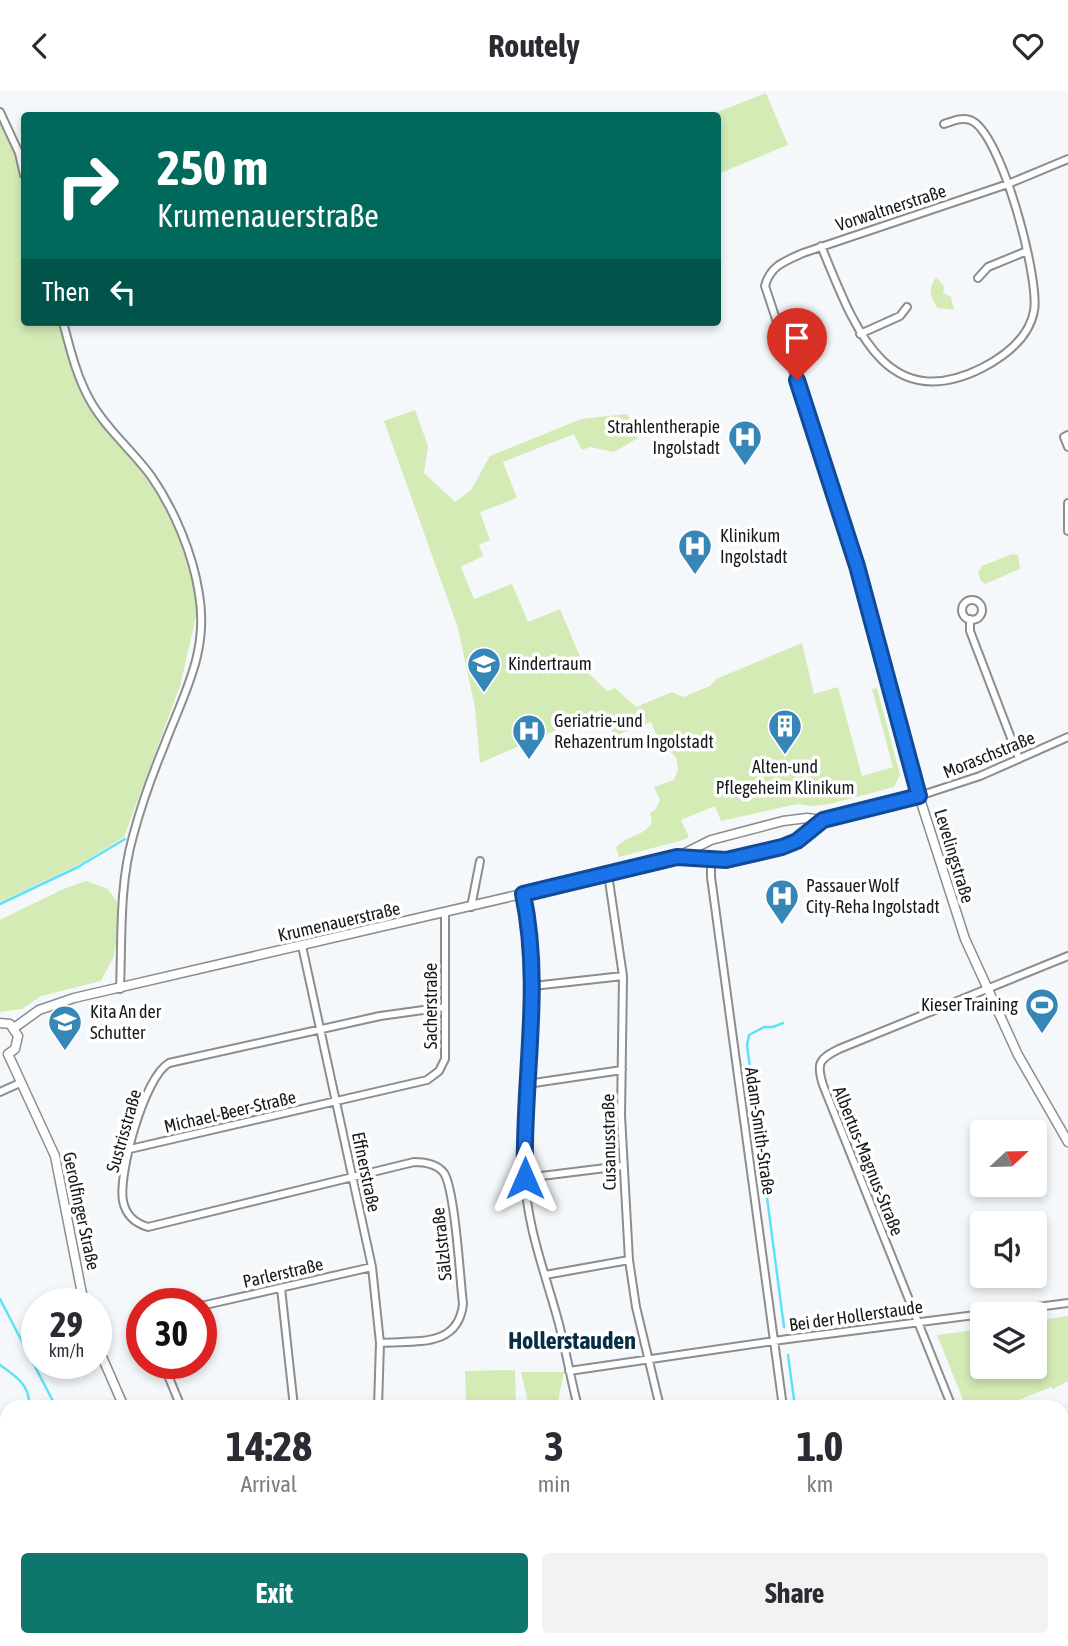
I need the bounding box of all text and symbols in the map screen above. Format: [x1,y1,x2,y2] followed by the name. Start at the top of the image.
[21,27,59,65] icon: back
[488,27,580,64] text: Routely
[1009,27,1047,65] icon: heart
[157,139,268,195] text: 250 m
[42,140,133,231] icon: right
[833,180,949,235] street label: Vorwaltnerstraße
[157,197,379,234] text: Krumenauerstraße
[104,273,142,311] icon: left
[42,277,90,307] text: Then
[767,308,827,380] pin
[778,319,816,357] icon: arrive
[607,416,720,458] place label: Strahlentherapie Ingolstadt
[726,418,764,467] hospital icon: Strahlentherapie Ingolstadt
[720,525,788,567] place label: Klinikum Ingolstadt
[676,527,714,576] hospital icon: Klinikum Ingolstadt
[465,645,503,694] school or university icon: Kindertraum
[508,653,592,674] place label: Kindertraum
[766,707,804,756] building icon: Alten-und Pflegeheim Klinikum
[554,710,714,752] place label: Geriatrie-und Rehazentrum Ingolstadt
[510,712,548,761] hospital icon: Geriatrie-und Rehazentrum Ingolstadt
[940,727,1038,782] street label: Moraschstraße
[716,756,854,798] place label: Alten-und Pflegeheim Klinikum
[930,806,979,905] street label: Levelingstraße
[806,875,940,917] place label: Passauer Wolf City-Reha Ingolstadt
[763,877,801,926] hospital icon: Passauer Wolf City-Reha Ingolstadt
[276,897,402,946] street label: Krumenauerstraße
[420,963,441,1049] street label: Sacherstraße
[1023,986,1061,1035] sports icon: Kieser Training
[921,994,1018,1015] place label: Kieser Training
[90,1001,162,1043] place label: Kita An der Schutter
[46,1003,84,1052] school or university icon: Kita An der Schutter
[741,1066,780,1196] street label: Adam-Smith-Straße
[829,1083,908,1239] street label: Albertus-Magnus-Straße
[162,1086,298,1137] street label: Michael-Beer-Straße
[102,1087,145,1175] street label: Sustrisstraße
[597,1093,620,1191] street label: Cusanusstraße
[970,1120,1046,1197] north arrow
[970,1120,1047,1379] map controls
[348,1130,385,1214] street label: Effnerstraße
[488,1141,562,1215] position arrow
[59,1150,104,1272] street label: Gerolfinger Straße
[427,1206,456,1282] street label: Sälzlstraße
[970,1211,1047,1288] button: sound
[241,1253,325,1292] street label: Parlerstraße
[126,1288,217,1379] speed limit sign: 30
[788,1296,924,1335] street label: Bei der Hollerstaude
[970,1302,1047,1379] button: layers
[50,1304,83,1344] text: 29
[508,1327,636,1354] district label: Hollerstauden
[49,1340,84,1361] text: km/h
[226,1422,312,1470] text: 14:28
[544,1422,564,1470] text: 3
[796,1422,843,1470] text: 1.0
[241,1471,297,1497] text: Arrival
[538,1471,571,1497] text: min
[807,1471,833,1497] text: km
[21,1553,528,1633] button: Exit
[542,1553,1048,1633] button: Share

